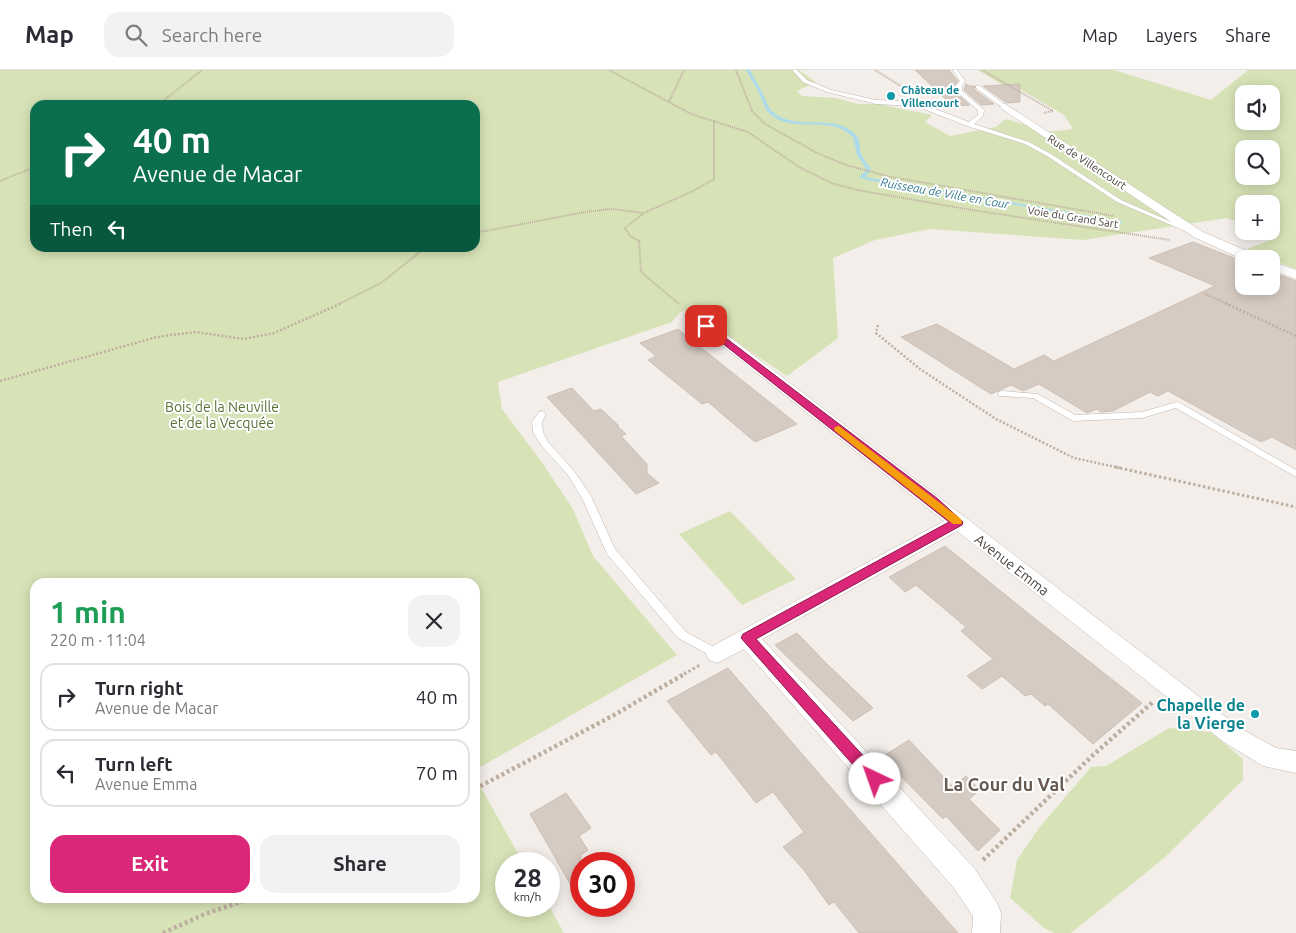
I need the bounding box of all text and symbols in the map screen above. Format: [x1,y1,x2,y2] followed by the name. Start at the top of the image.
[104,12,454,57] search box
[25,21,74,48] text: Map
[122,21,150,49] icon: search
[162,24,262,46] text: Search here
[1082,25,1118,45] text: Map
[1146,25,1197,45] text: Layers
[1225,25,1271,45] text: Share
[901,84,959,109] place label: Château de Villencourt
[1235,85,1280,295] map controls
[1235,85,1280,130] button: sound
[885,90,897,102] marker: Château de Villencourt
[50,120,115,185] icon: right
[133,120,211,160] text: 40 m
[1046,132,1129,192] street label: Rue de Villencourt
[1235,140,1280,185] button: search
[133,161,302,186] text: Avenue de Macar
[880,175,1011,211] water label: Ruisseau de Ville en Cour
[1235,195,1280,240] button: +
[1027,204,1120,230] street label: Voie du Grand Sart
[103,215,131,243] icon: left
[50,218,93,240] text: Then
[1235,250,1280,295] button: −
[685,305,727,347] pin
[692,312,720,340] icon: arrive
[165,399,279,431] park label: Bois de la Neuville et de la Vecquée
[972,531,1052,599] street label: Avenue Emma
[50,595,126,629] text: 1 min
[408,595,460,647] button: close
[50,631,146,649] text: 220 m · 11:04
[95,677,183,699] text: Turn right
[52,683,80,711] icon: right
[416,686,458,708] text: 40 m
[1156,696,1245,732] place label: Chapelle de la Vierge
[95,699,218,717] text: Avenue de Macar
[1249,708,1261,720] marker: Chapelle de la Vierge
[848,752,900,804] position arrow
[95,753,173,775] text: Turn left
[52,759,80,787] icon: left
[416,762,458,784] text: 70 m
[943,774,1065,794] district label: La Cour du Val
[95,775,197,793] text: Avenue Emma
[50,835,250,893] button: Exit
[260,835,460,893] button: Share
[570,852,635,917] speed limit sign: 30
[513,864,542,892] text: 28
[514,890,541,903] text: km/h

